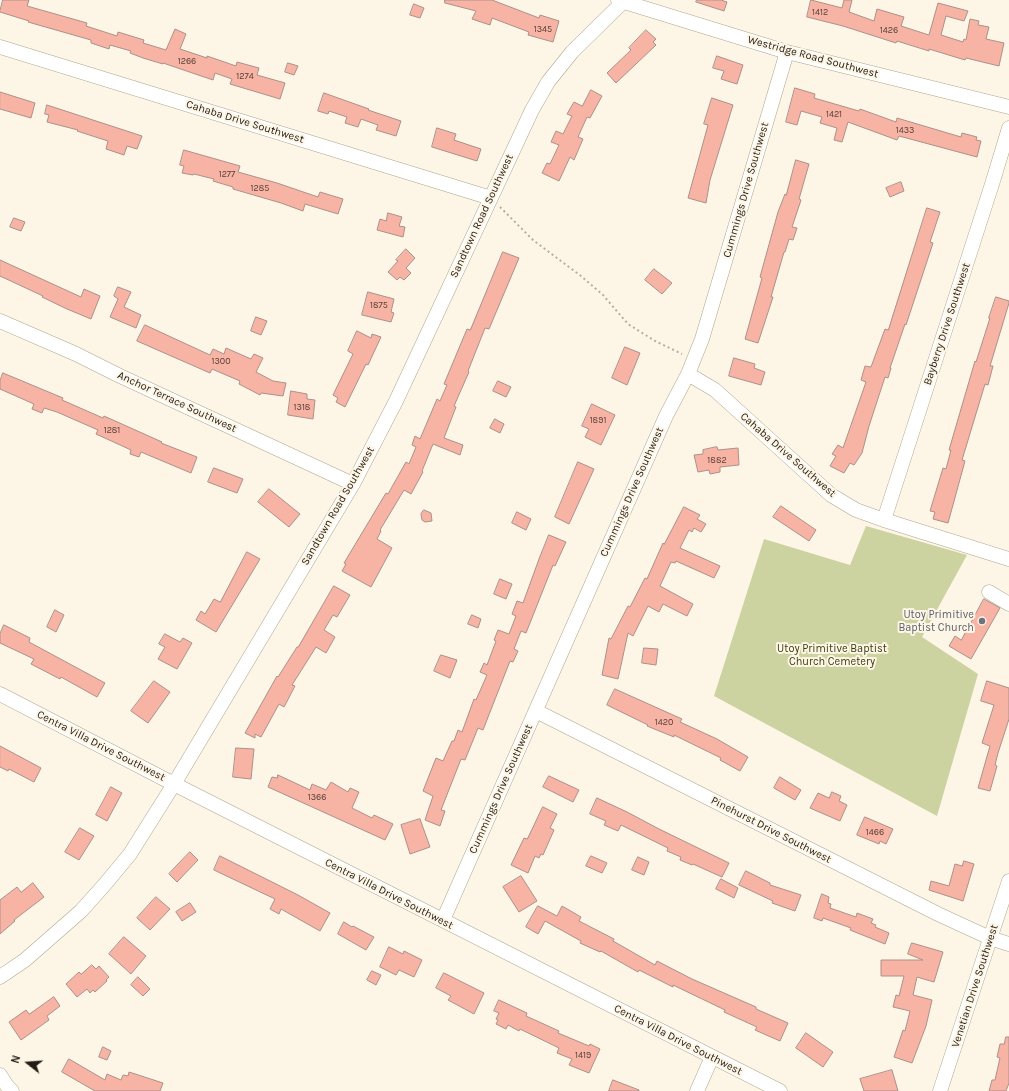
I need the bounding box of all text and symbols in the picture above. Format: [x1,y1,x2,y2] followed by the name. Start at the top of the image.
[812,7,828,17] house number: 1412
[534,24,552,34] house number: 1345
[880,25,898,35] house number: 1426
[746,33,880,81] street label: Westridge Road Southwest
[178,56,196,66] house number: 1266
[236,71,254,81] house number: 1274
[184,98,306,146] street label: Cahaba Drive Southwest
[826,109,842,119] house number: 1421
[720,121,772,259] street label: Cummings Drive Southwest
[896,125,914,135] house number: 1433
[448,152,516,280] street label: Sandtown Road Southwest
[219,169,235,179] house number: 1277
[251,183,269,193] house number: 1285
[921,261,973,387] street label: Bayberry Drive Southwest
[370,300,388,310] house number: 1875
[212,356,230,366] house number: 1300
[115,369,239,435] street label: Anchor Terrace Southwest
[294,402,310,412] house number: 1318
[737,410,839,500] street label: Cahaba Drive Southwest
[590,415,606,425] house number: 1891
[104,425,120,435] house number: 1281
[597,425,667,559] street label: Cummings Drive Southwest
[299,444,377,568] street label: Sandtown Road Southwest
[707,455,727,465] house number: 1882
[898,608,974,634] place label: Utoy Primitive Baptist Church
[977,616,987,626] marker: Utoy Primitive Baptist Church
[777,642,887,668] park label: Utoy Primitive Baptist Church Cemetery
[35,708,167,784] street label: Centra Villa Drive Southwest
[655,717,673,727] house number: 1420
[466,722,536,856] street label: Cummings Drive Southwest
[308,792,326,802] house number: 1366
[709,794,833,866] street label: Pinehurst Drive Southwest
[866,827,884,837] house number: 1466
[323,856,455,932] street label: Centra Villa Drive Southwest
[949,923,1001,1049] street label: Venetian Drive Southwest
[612,1002,744,1078] street label: Centra Villa Drive Southwest
[8,1043,48,1083] north arrow
[575,1050,591,1060] house number: 1419
[9,1054,23,1065] text: N

